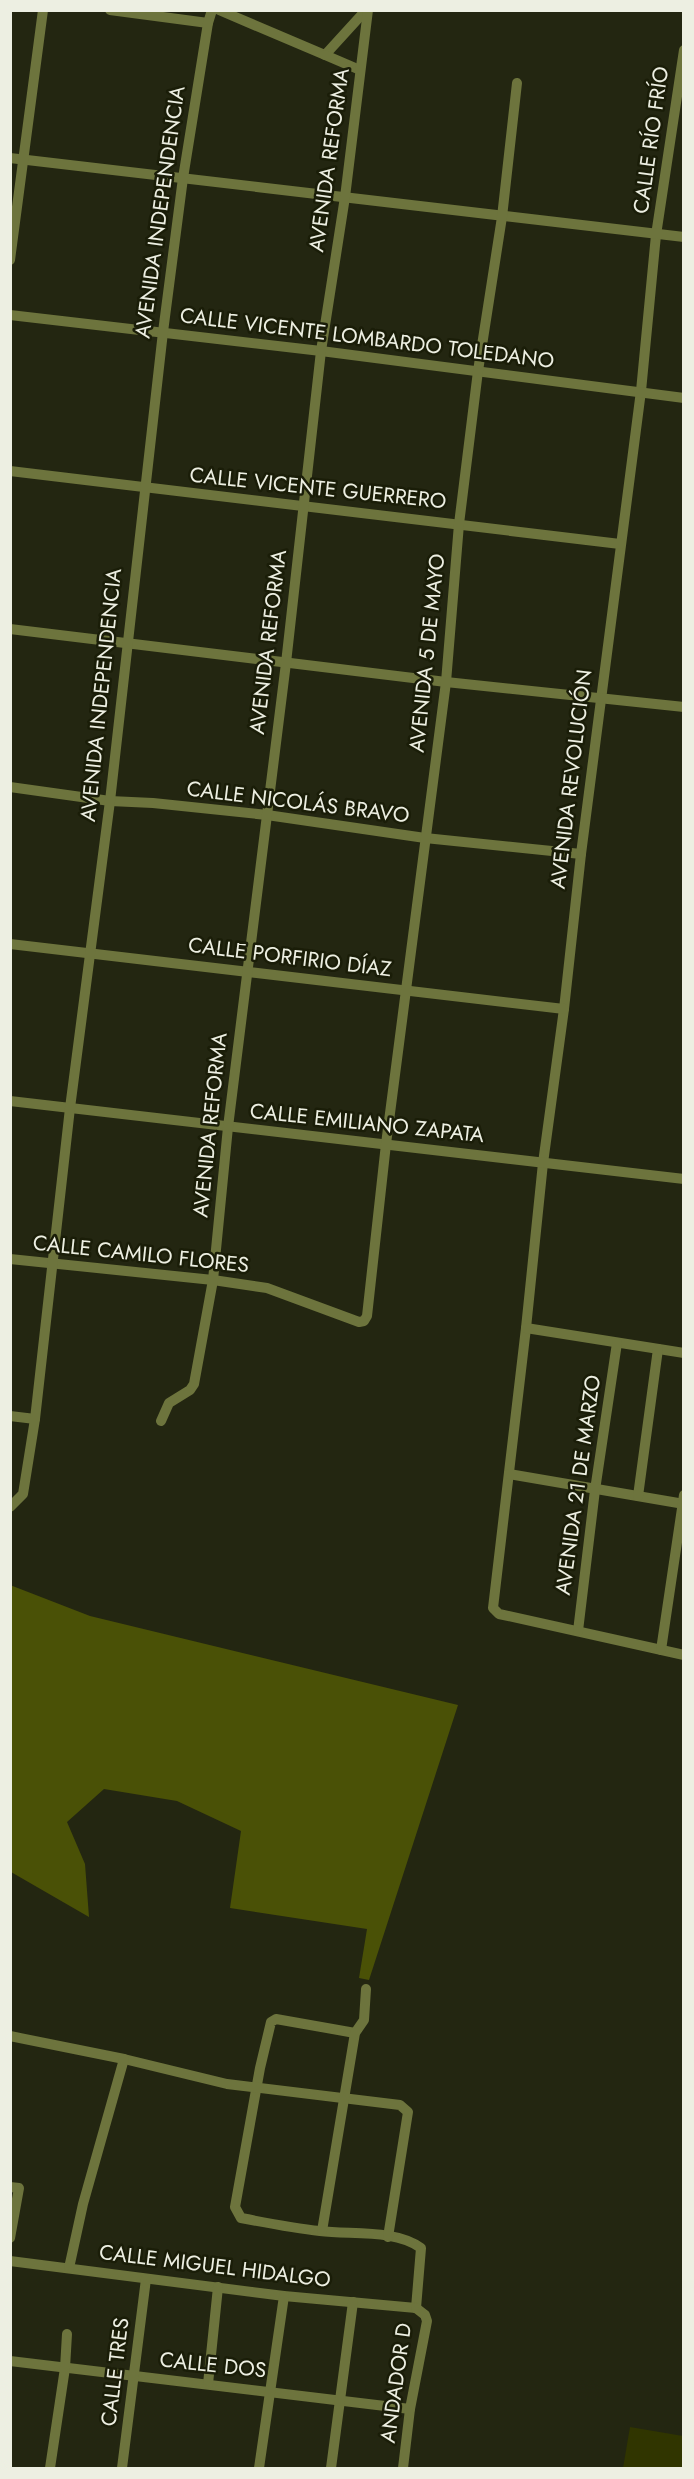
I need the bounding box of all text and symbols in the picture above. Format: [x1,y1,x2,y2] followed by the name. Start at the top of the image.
[626,64,676,216] street label: CALLE RÍO FRÍO
[301,66,357,254] street label: AVENIDA REFORMA
[127,84,193,340] street label: AVENIDA INDEPENDENCIA
[178,300,556,376] street label: CALLE VICENTE LOMBARDO TOLEDANO
[188,460,448,516] street label: CALLE VICENTE GUERRERO
[242,548,294,736] street label: AVENIDA REFORMA
[402,552,452,754] street label: AVENIDA 5 DE MAYO
[73,567,129,823] street label: AVENIDA INDEPENDENCIA
[543,668,599,890] street label: AVENIDA REVOLUCIÓN
[185,773,411,831] street label: CALLE NICOLÁS BRAVO
[187,930,394,984] street label: CALLE PORFIRIO DÍAZ
[185,1031,235,1219] street label: AVENIDA REFORMA
[248,1096,486,1150] street label: CALLE EMILIANO ZAPATA
[31,1228,251,1280] street label: CALLE CAMILO FLORES
[548,1373,608,1597] street label: AVENIDA 21 DE MARZO
[98,2237,332,2295] street label: CALLE MIGUEL HIDALGO
[93,2316,137,2428] street label: CALLE TRES
[373,2321,419,2445] street label: ANDADOR D
[158,2344,268,2386] street label: CALLE DOS

